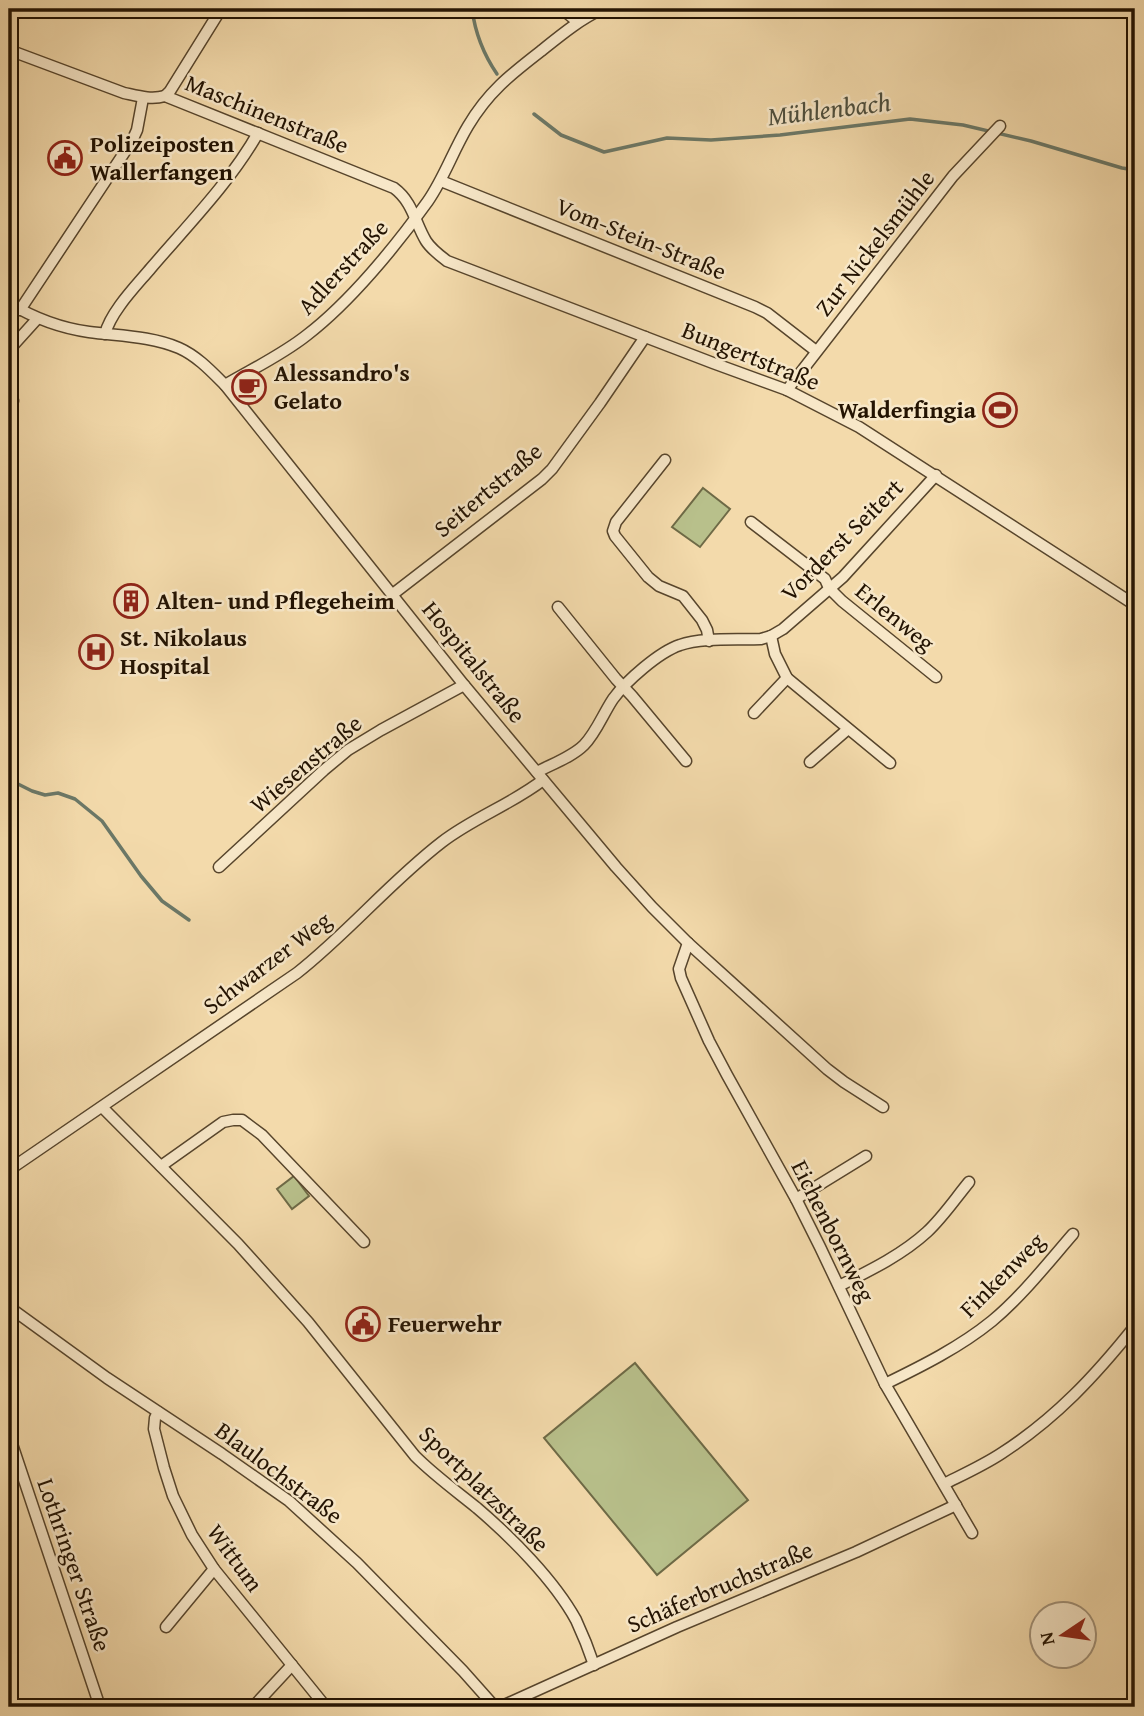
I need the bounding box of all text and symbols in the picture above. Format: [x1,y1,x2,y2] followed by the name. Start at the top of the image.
[180,65,354,162] street label: Maschinenstraße
[765,82,893,135] water label: Mühlenbach
[90,126,234,189] place label: Polizeiposten Wallerfangen
[46,139,84,177] public building icon: Polizeiposten Wallerfangen
[806,162,943,323] street label: Zur Nickelsmühle
[551,188,732,289] street label: Vom-Stein-Straße
[289,211,396,322] street label: Adlerstraße
[677,312,825,399] street label: Bungertstraße
[274,355,410,418] place label: Alessandro's Gelato
[230,368,268,406] cafe icon: Alessandro's Gelato
[981,391,1019,429] sports icon: Walderfingia
[838,392,977,427] place label: Walderfingia
[426,434,550,545] street label: Seitertstraße
[772,470,911,609] street label: Vorderst Seitert
[848,574,943,660] street label: Erlenweg
[112,582,150,620] building icon: Alten- und Pflegeheim
[156,583,395,618] place label: Alten- und Pflegeheim
[414,593,535,730] street label: Hospitalstraße
[120,620,247,683] place label: St. Nikolaus Hospital
[77,633,115,671] hospital icon: St. Nikolaus Hospital
[242,706,369,821] street label: Wiesenstraße
[195,903,338,1023] street label: Schwarzer Weg
[783,1154,884,1308] street label: Eichenbornweg
[951,1224,1052,1325] street label: Finkenweg
[344,1305,382,1343] public building icon: Feuerwehr
[388,1306,502,1341] place label: Feuerwehr
[208,1413,350,1532] street label: Blaulochstraße
[411,1417,558,1560] street label: Sportplatzstraße
[28,1474,120,1656] street label: Lothringer Straße
[199,1516,272,1599] street label: Wittum
[621,1532,818,1642] street label: Schäferbruchstraße
[1028,1600,1098,1670] north arrow
[1031,1629,1062,1648] text: N

